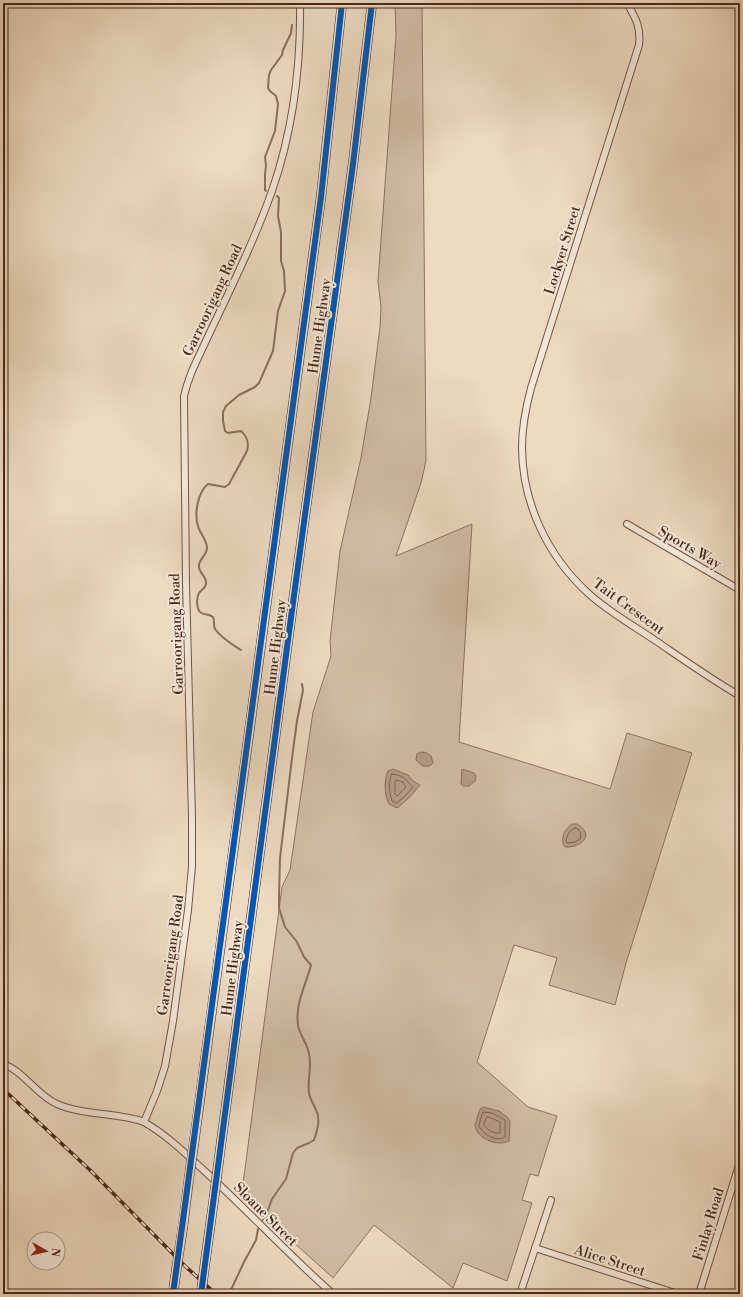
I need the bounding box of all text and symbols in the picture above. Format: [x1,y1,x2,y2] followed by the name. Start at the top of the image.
[541,204,585,297] street label: Lockyer Street
[179,241,247,359] street label: Garroorigang Road
[304,277,336,375] street label: Hume Highway
[655,523,724,573] street label: Sports Way
[166,573,188,695] street label: Garroorigang Road
[589,575,668,639] street label: Tait Crescent
[261,598,291,696] street label: Hume Highway
[154,894,188,1017] street label: Garroorigang Road
[218,919,248,1017] street label: Hume Highway
[229,1179,301,1251] street label: Sloane Street
[689,1186,729,1263] street label: Finlay Road
[26,1231,66,1271] north arrow
[571,1241,647,1281] street label: Alice Street
[47,1247,62,1258] text: N

